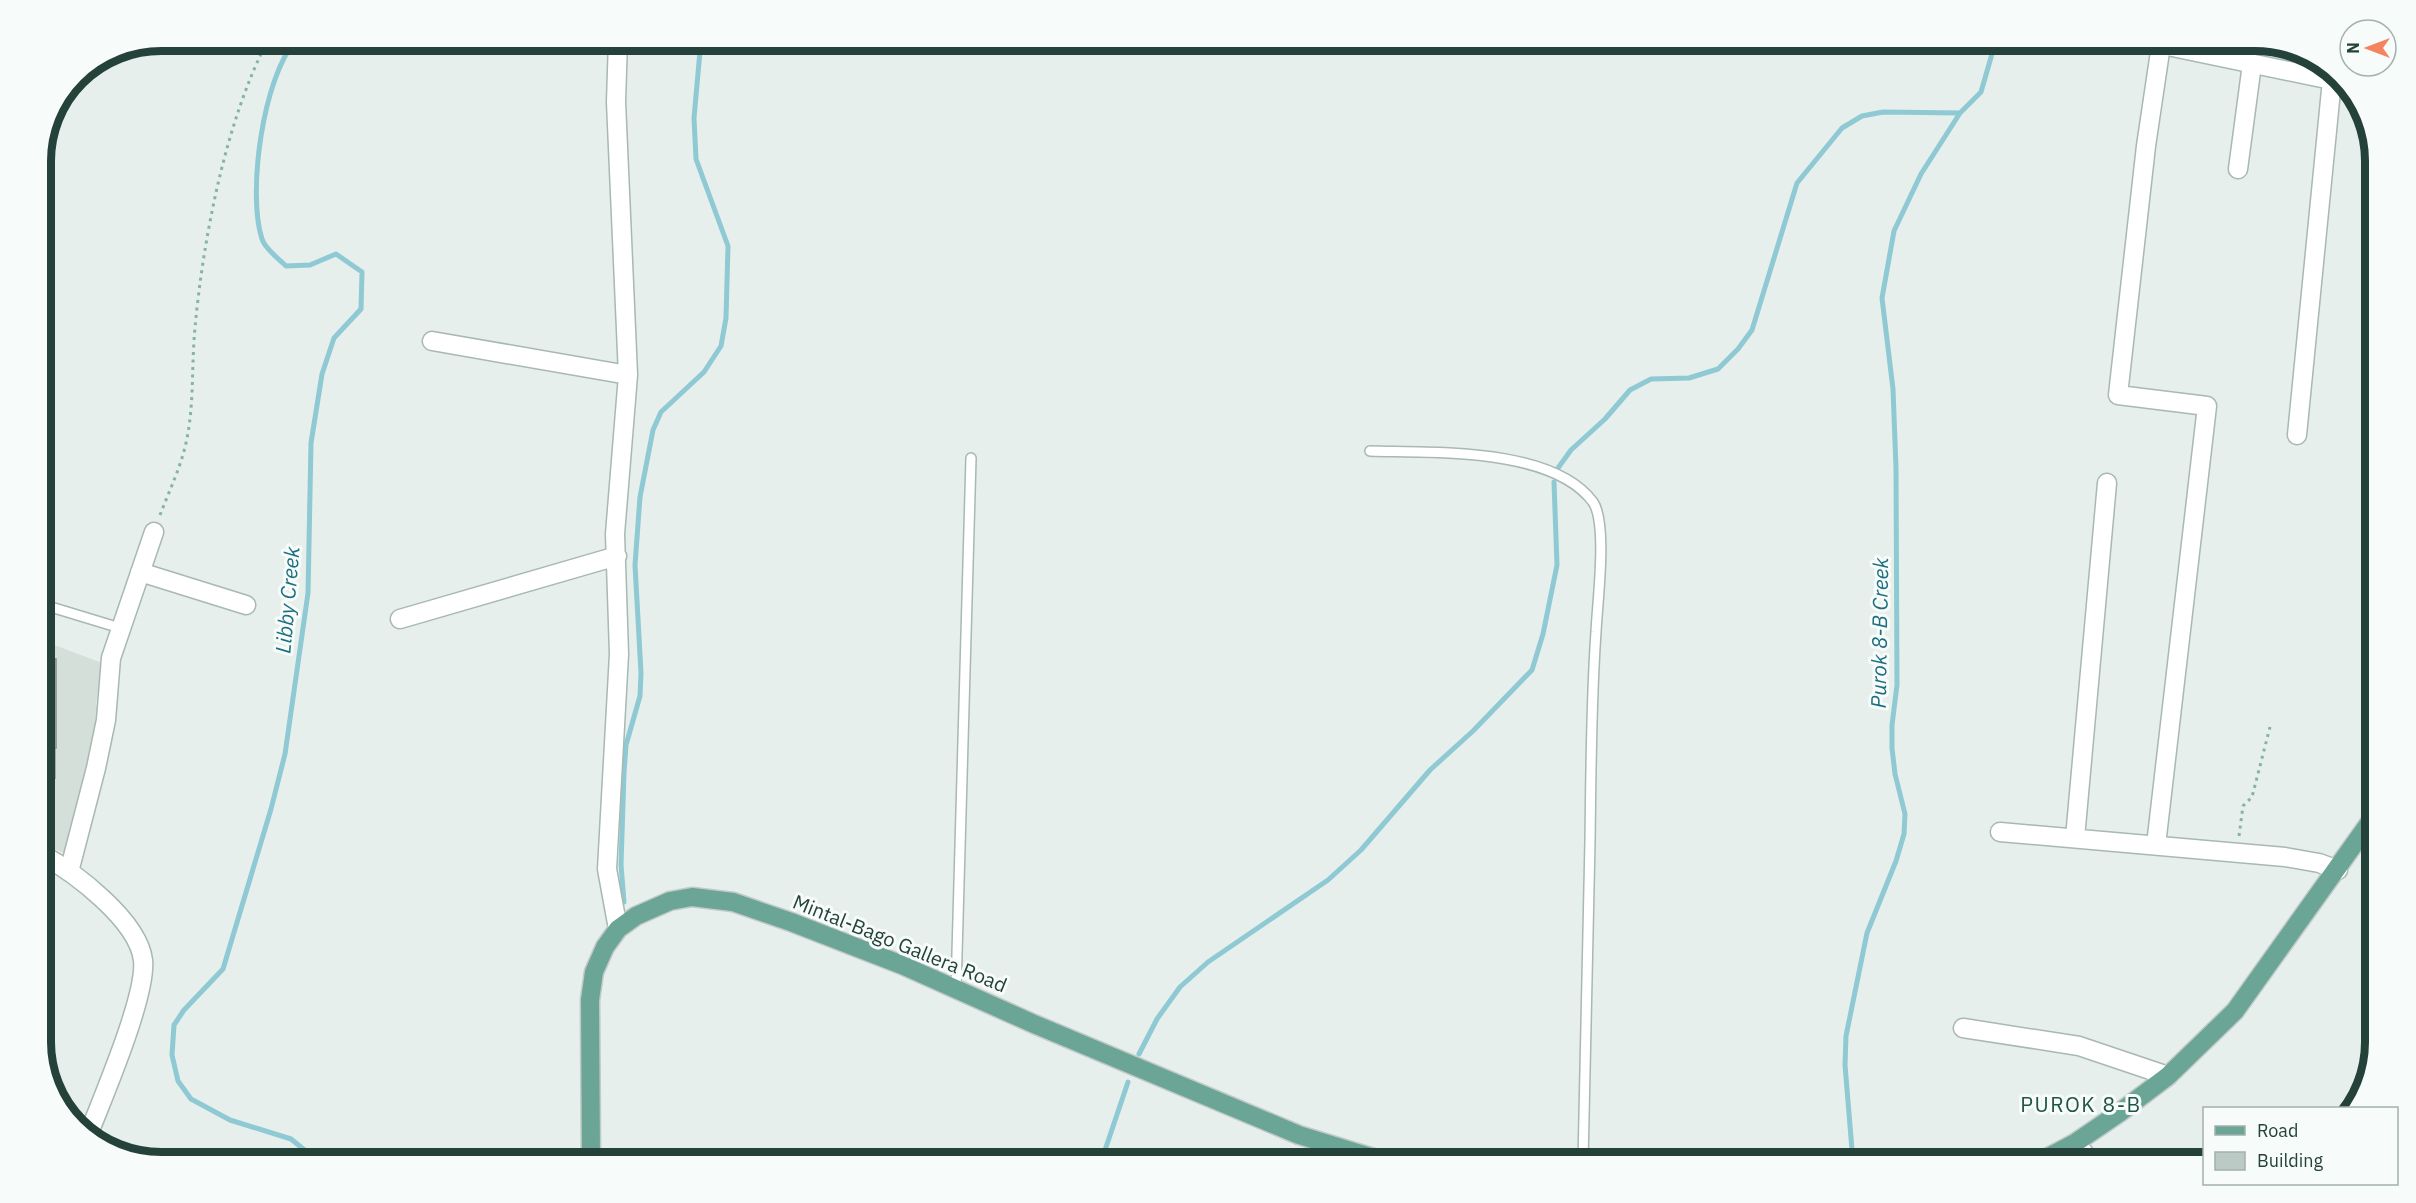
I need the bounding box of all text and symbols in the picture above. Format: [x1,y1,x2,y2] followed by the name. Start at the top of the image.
[2338,18,2398,78] north arrow
[2343,42,2363,54] text: N
[268,544,306,655] water label: Libby Creek
[1864,556,1894,708] water label: Purok 8-B Creek
[789,888,1011,998] street label: Mintal-Bago Gallera Road
[2020,1090,2142,1118] district label: PUROK 8-B
[2203,1107,2398,1185] legend
[2257,1119,2298,1142] text: Road
[2257,1149,2324,1172] text: Building

